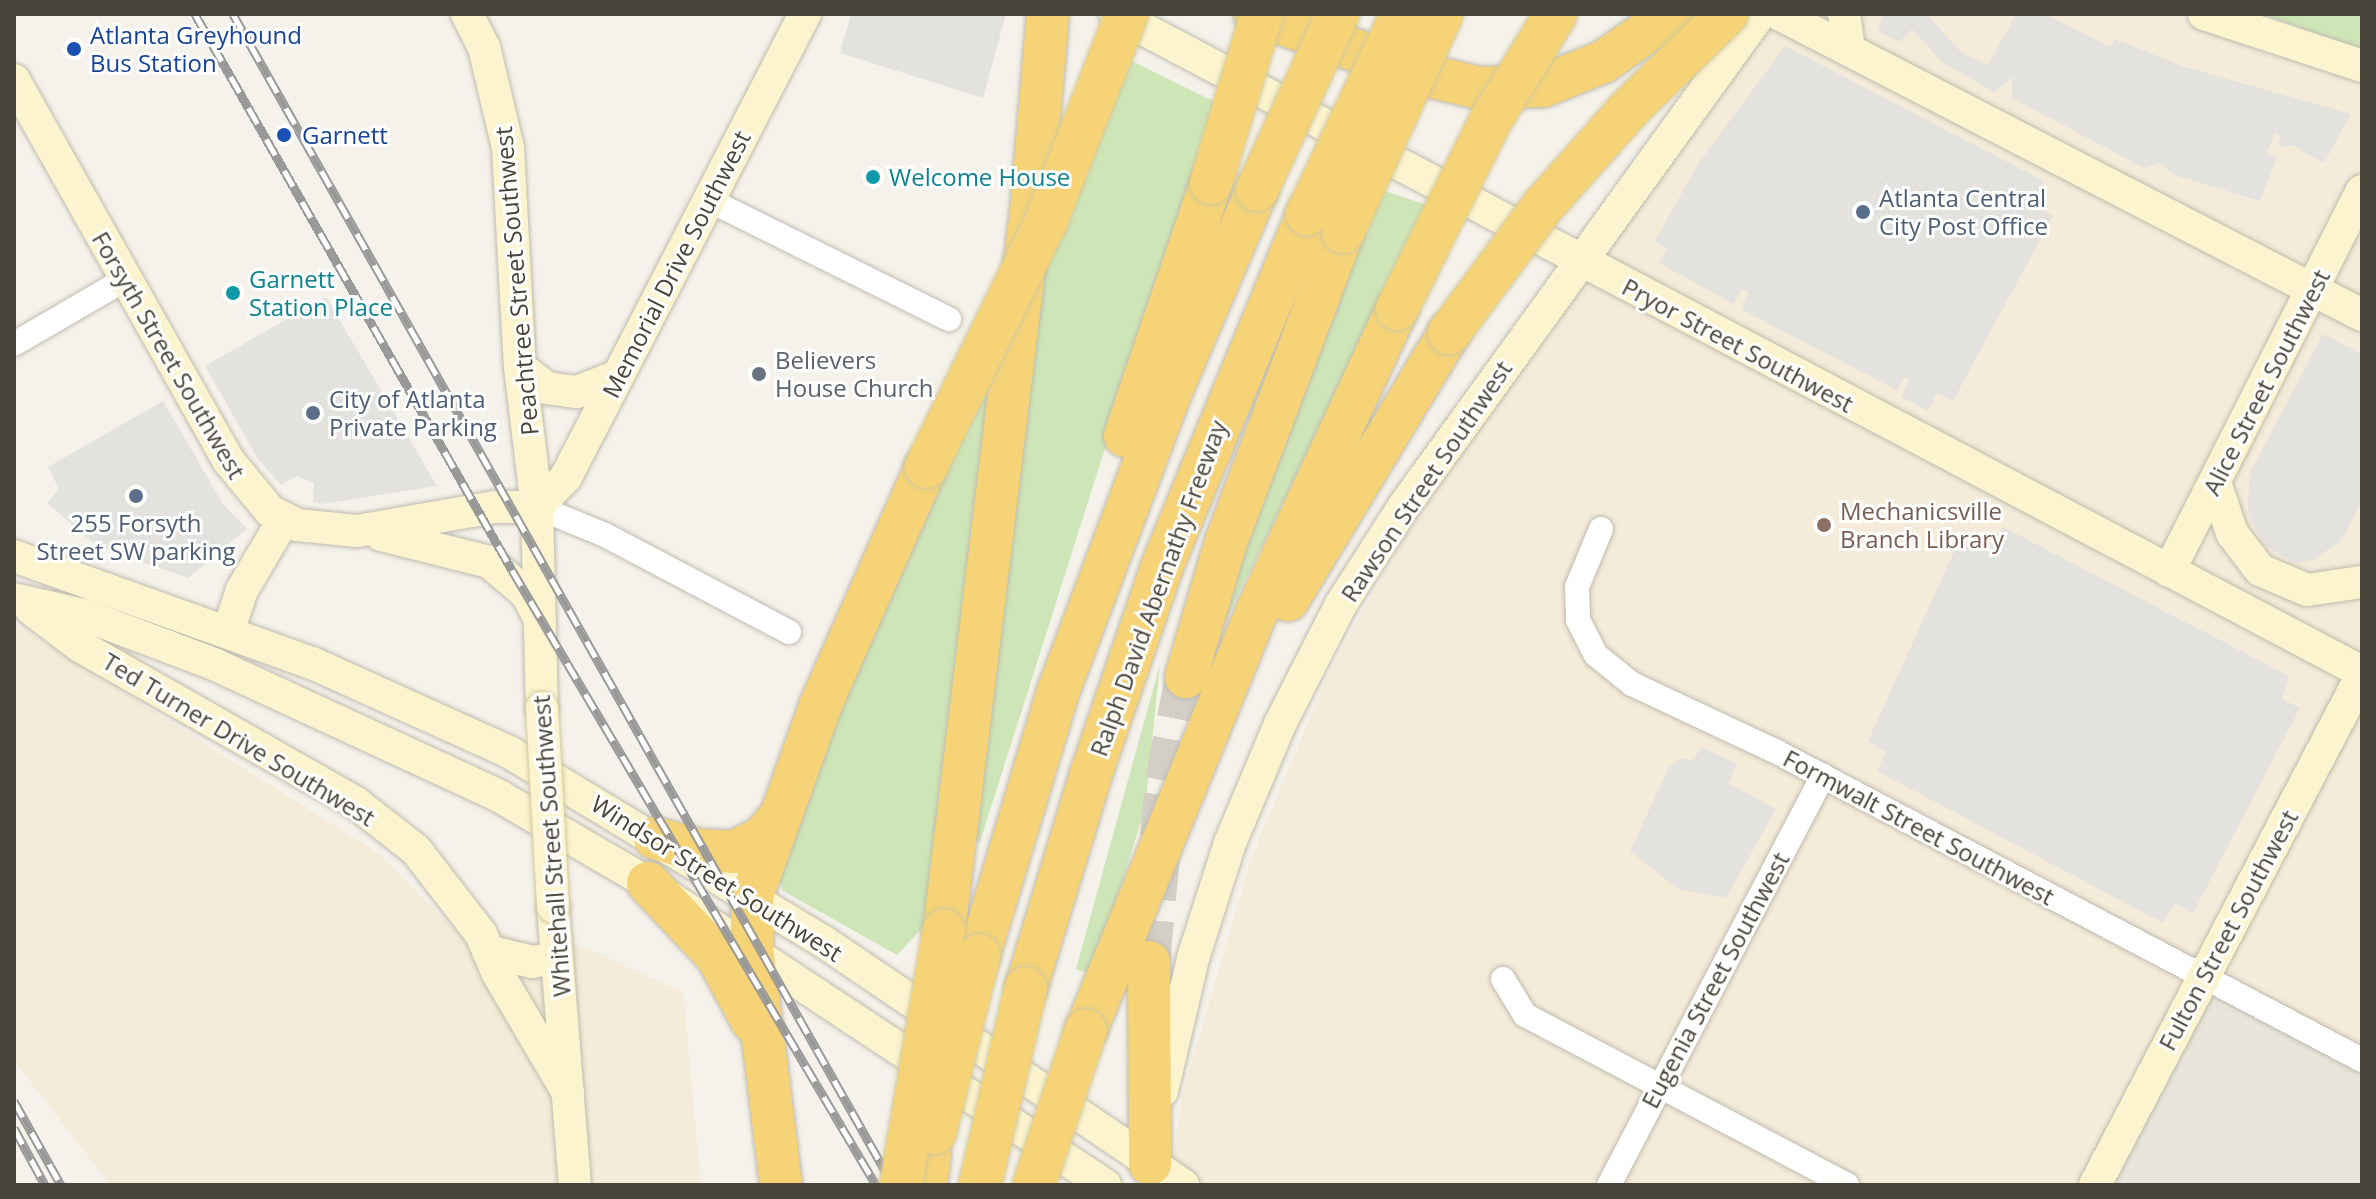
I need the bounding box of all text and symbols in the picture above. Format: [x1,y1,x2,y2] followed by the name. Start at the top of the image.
[90,21,302,77] place label: Atlanta Greyhound Bus Station
[65,40,83,58] marker: Atlanta Greyhound Bus Station
[302,121,388,149] place label: Garnett
[273,124,295,146] marker: Garnett
[488,125,544,437] street label: Peachtree Street Southwest
[596,126,756,402] street label: Memorial Drive Southwest
[889,163,1070,191] place label: Welcome House
[864,168,882,186] marker: Welcome House
[1879,184,2048,240] place label: Atlanta Central City Post Office
[1854,203,1872,221] marker: Atlanta Central City Post Office
[86,226,252,484] street label: Forsyth Street Southwest
[2197,264,2335,500] street label: Alice Street Southwest
[249,265,393,321] place label: Garnett Station Place
[1617,272,1859,418] street label: Pryor Street Southwest
[224,284,242,302] marker: Garnett Station Place
[775,346,934,402] place label: Believers House Church
[1335,355,1517,607] street label: Rawson Street Southwest
[750,365,768,383] marker: Believers House Church
[329,385,497,441] place label: City of Atlanta Private Parking
[304,404,322,422] marker: City of Atlanta Private Parking
[1084,416,1232,760] street label: Ralph David Abernathy Freeway
[127,487,145,505] marker: 255 Forsyth Street SW parking
[1840,497,2004,553] place label: Mechanicsville Branch Library
[36,509,236,565] place label: 255 Forsyth Street SW parking
[1815,516,1833,534] marker: Mechanicsville Branch Library
[98,646,380,832] street label: Ted Turner Drive Southwest
[526,694,576,998] street label: Whitehall Street Southwest
[1779,743,2059,911] street label: Formwalt Street Southwest
[586,789,848,967] street label: Windsor Street Southwest
[2152,805,2304,1055] street label: Fulton Street Southwest
[1635,847,1795,1113] street label: Eugenia Street Southwest

